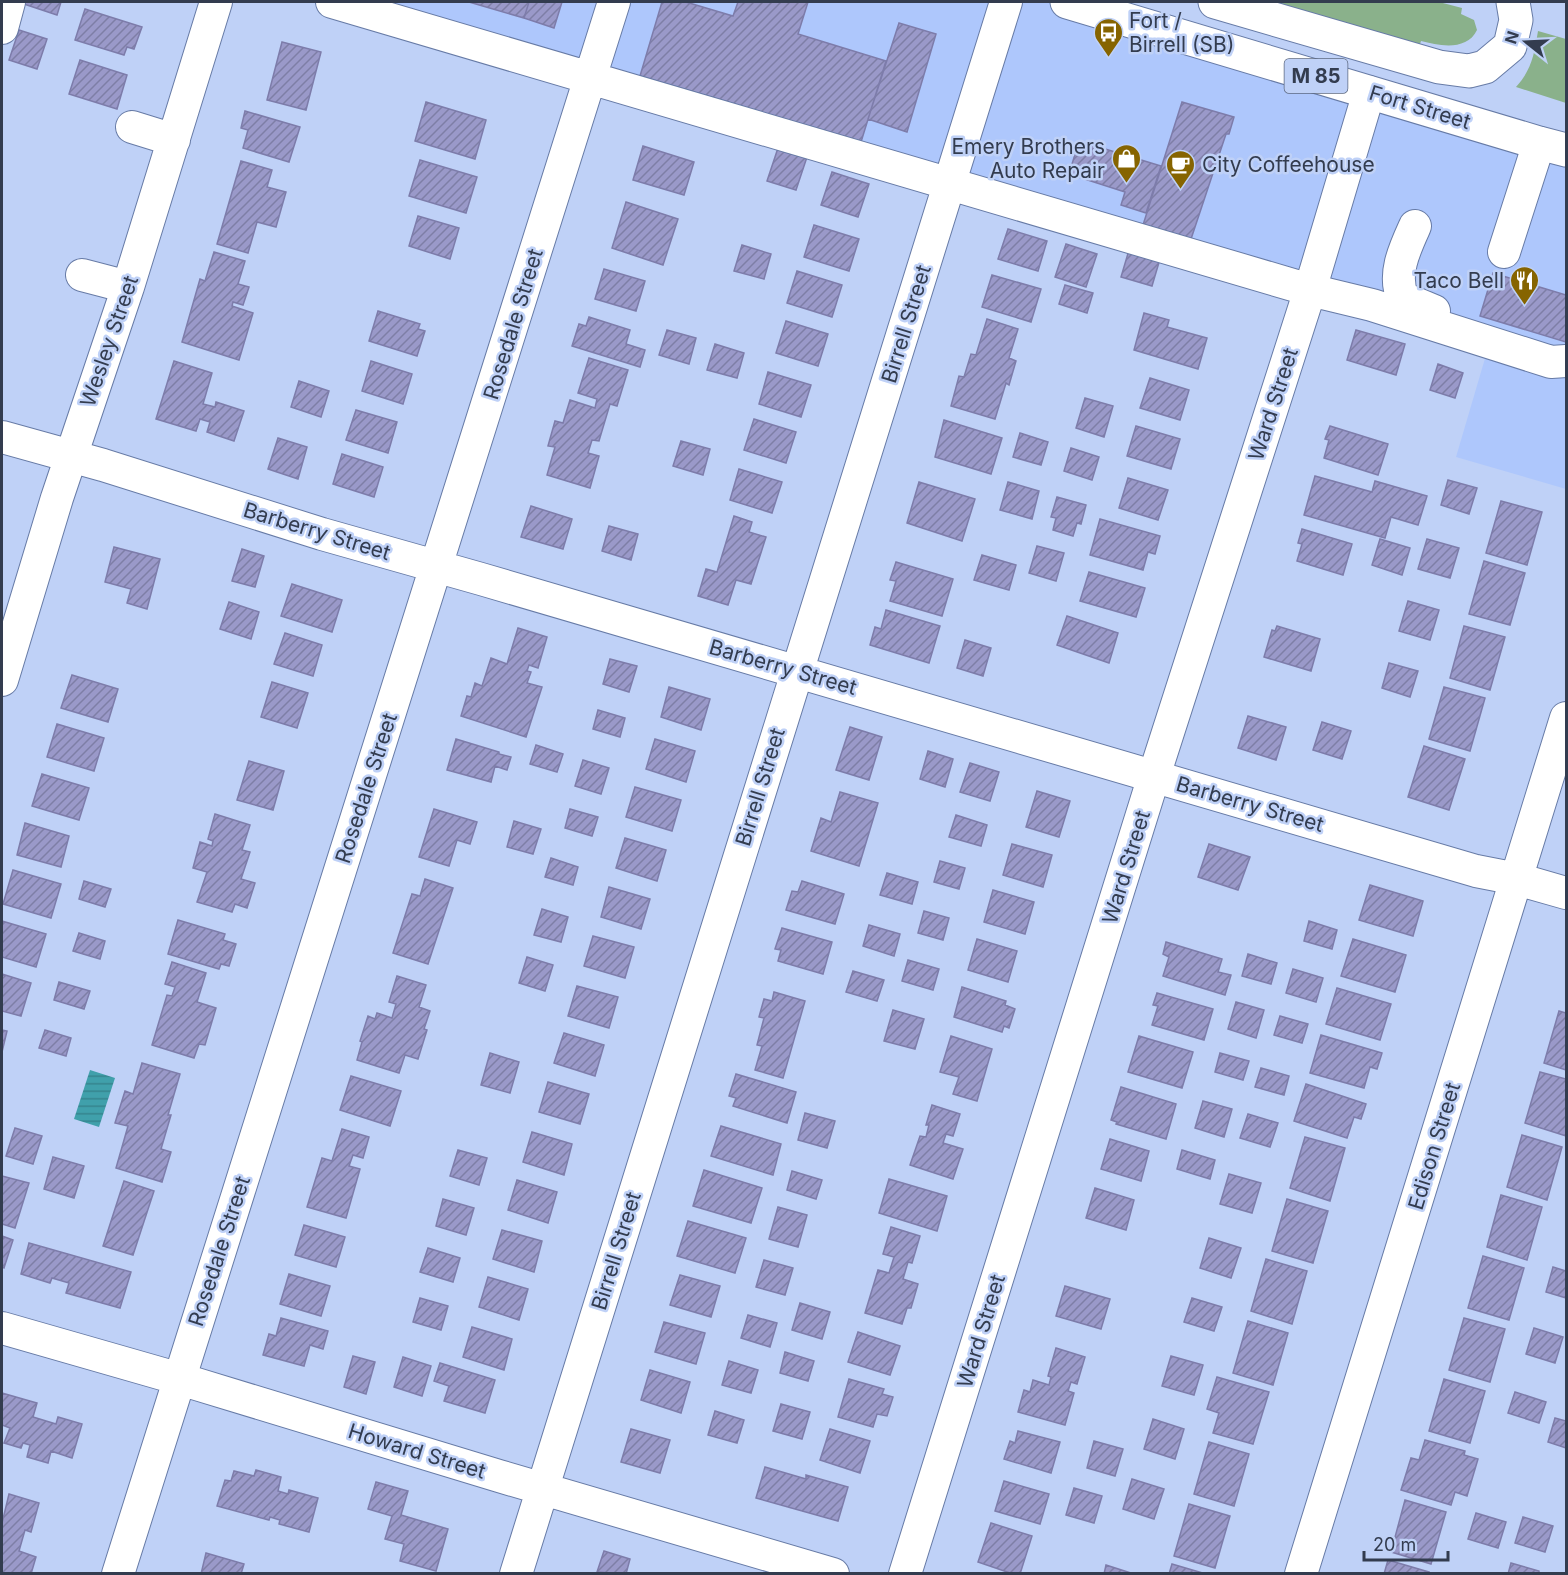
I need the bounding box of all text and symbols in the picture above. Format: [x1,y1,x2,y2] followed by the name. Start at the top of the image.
[1129,8,1234,57] place label: Fort / Birrell (SB)
[1496,12,1556,72] north arrow
[1092,16,1124,58] bus stop icon: Fort / Birrell (SB)
[1500,28,1523,46] text: N
[1284,59,1348,93] road number: M 85
[1366,80,1474,134] street label: Fort Street
[951,134,1105,183] place label: Emery Brothers Auto Repair
[1110,142,1142,184] shop icon: Emery Brothers Auto Repair
[1165,148,1197,190] cafe icon: City Coffeehouse
[1202,152,1375,177] place label: City Coffeehouse
[478,246,548,402] street label: Rosedale Street
[876,262,936,386] street label: Birrell Street
[1509,264,1541,306] restaurant icon: Taco Bell
[1414,268,1504,293] place label: Taco Bell
[75,272,143,410] street label: Wesley Street
[1243,344,1303,463] street label: Ward Street
[241,497,394,565] street label: Barberry Street
[706,634,860,700] street label: Barberry Street
[330,710,402,866] street label: Rosedale Street
[730,725,790,849] street label: Birrell Street
[1173,771,1327,837] street label: Barberry Street
[1097,807,1155,927] street label: Ward Street
[1403,1079,1465,1213] street label: Edison Street
[183,1173,255,1329] street label: Rosedale Street
[586,1189,646,1313] street label: Birrell Street
[952,1271,1010,1391] street label: Ward Street
[345,1418,489,1484] street label: Howard Street
[1364,1524,1448,1562] scale bar
[1373,1534,1416,1555] text: 20 m

